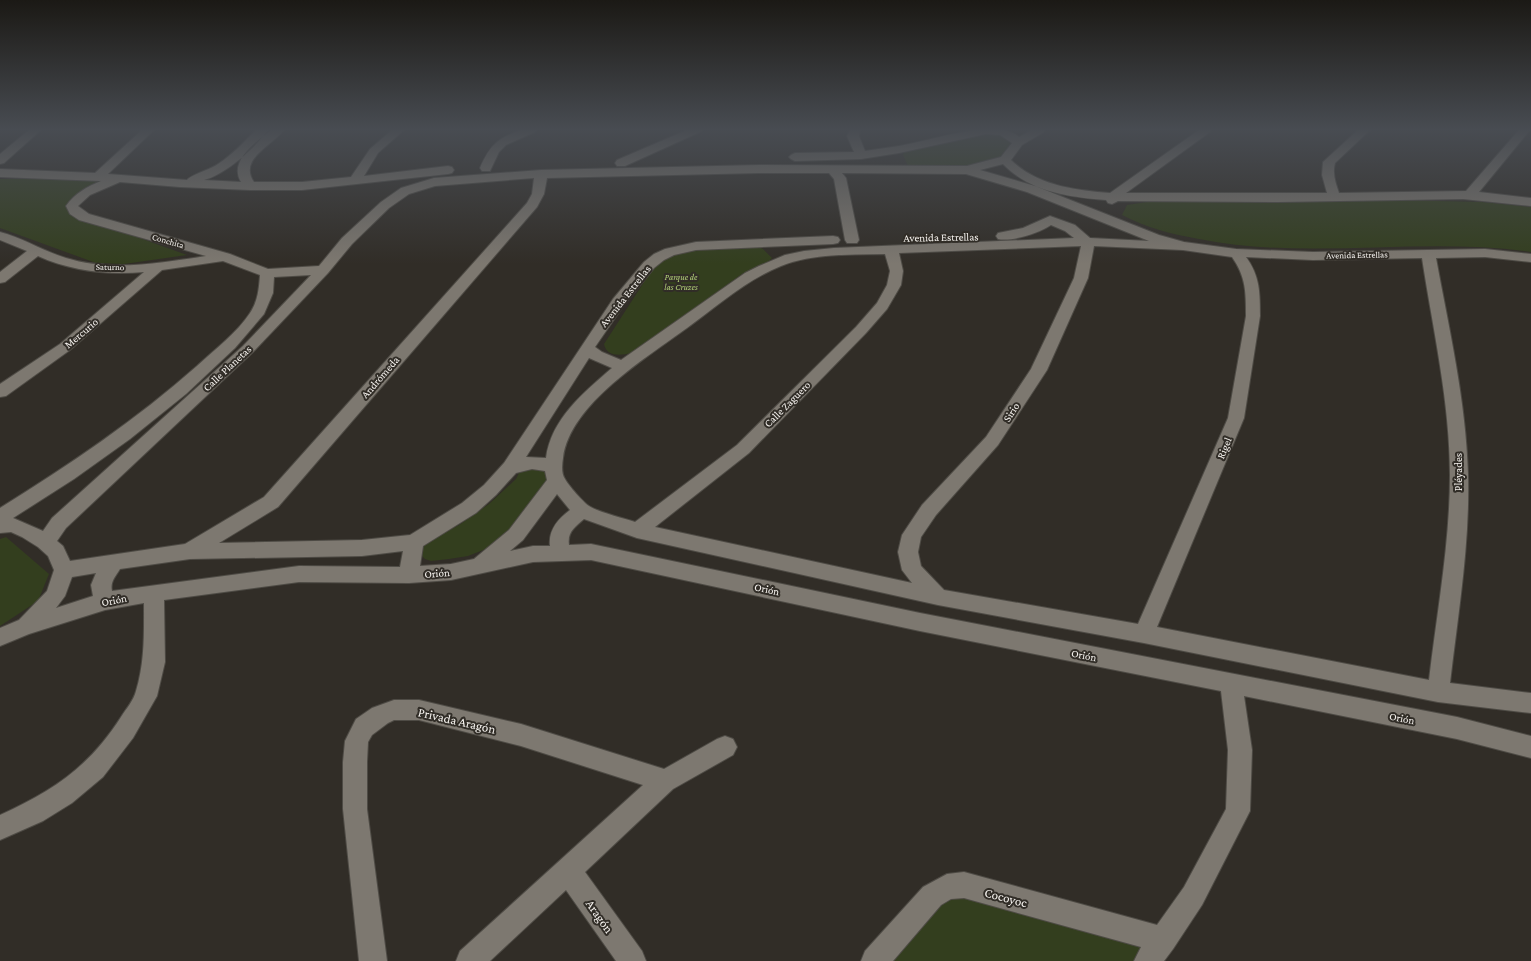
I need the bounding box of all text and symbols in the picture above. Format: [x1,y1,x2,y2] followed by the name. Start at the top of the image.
[903,230,979,244] street label: Avenida Estrellas
[151,232,185,250] street label: Conchita
[1326,249,1388,261] street label: Avenida Estrellas
[96,262,125,272] street label: Saturno
[597,263,653,329] street label: Avenida Estrellas
[664,272,698,292] park label: Parque de las Cruzes
[62,315,101,351] street label: Mercurio
[200,343,254,393] street label: Calle Planetas
[359,354,401,400] street label: Andrómeda
[761,378,814,430] street label: Calle Zaguero
[1000,400,1022,424] street label: Sirio
[1214,435,1235,461] street label: Rigel
[1452,453,1465,491] street label: Pléyades
[424,566,450,580] street label: Orión
[753,580,781,598] street label: Orión
[100,592,128,608] street label: Orión
[1070,647,1098,663] street label: Orión
[417,704,497,737] street label: Privada Aragón
[1388,710,1416,726] street label: Orión
[983,885,1029,911] street label: Cocoyoc
[583,897,616,936] street label: Aragón

